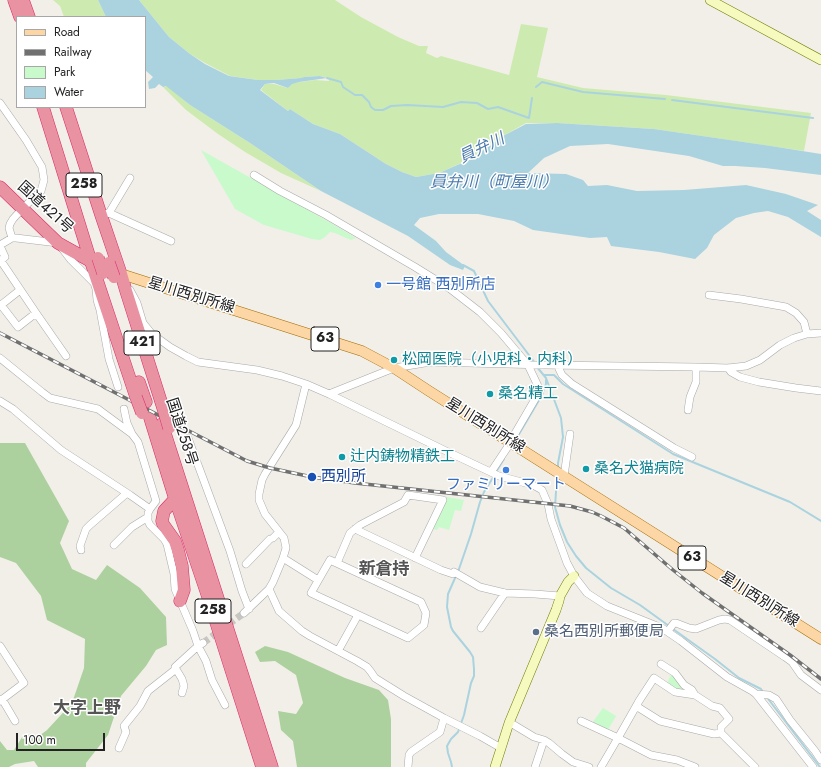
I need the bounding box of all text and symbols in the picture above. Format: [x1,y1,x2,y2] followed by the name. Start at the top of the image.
[16,16,146,108] legend
[54,23,80,41] text: Road
[54,43,92,61] text: Railway
[54,63,75,81] text: Park
[54,83,84,101] text: Water
[456,130,508,168] water label: 員弁川
[66,173,102,197] road number: 258
[430,173,558,193] water label: 員弁川（町屋川）
[13,178,77,238] street label: 国道421号
[145,274,237,318] street label: 星川西別所線
[386,276,495,294] place label: 一号館 西別所店
[373,280,383,290] marker: 一号館 西別所店
[311,327,339,351] road number: 63
[124,331,160,355] road number: 421
[402,351,582,369] place label: 松岡医院（小児科・内科）
[389,355,399,365] marker: 松岡医院（小児科・内科）
[498,385,558,403] place label: 桑名精工
[485,389,495,399] marker: 桑名精工
[442,395,528,457] street label: 星川西別所線
[162,396,200,468] street label: 国道258号
[350,448,455,466] place label: 辻内鋳物精鉄工
[337,452,347,462] marker: 辻内鋳物精鉄工
[594,460,684,478] place label: 桑名犬猫病院
[581,464,591,474] marker: 桑名犬猫病院
[501,465,511,475] marker: ファミリーマート
[321,468,366,486] place label: 西別所
[306,471,318,483] marker: 西別所
[446,476,566,494] place label: ファミリーマート
[678,546,706,570] road number: 63
[359,560,409,580] district label: 新倉持
[716,569,802,631] street label: 星川西別所線
[195,599,231,623] road number: 258
[544,623,664,641] place label: 桑名西別所郵便局
[531,627,541,637] marker: 桑名西別所郵便局
[53,699,121,719] district label: 大字上野
[18,725,107,751] scale bar
[23,731,56,749] text: 100 m

